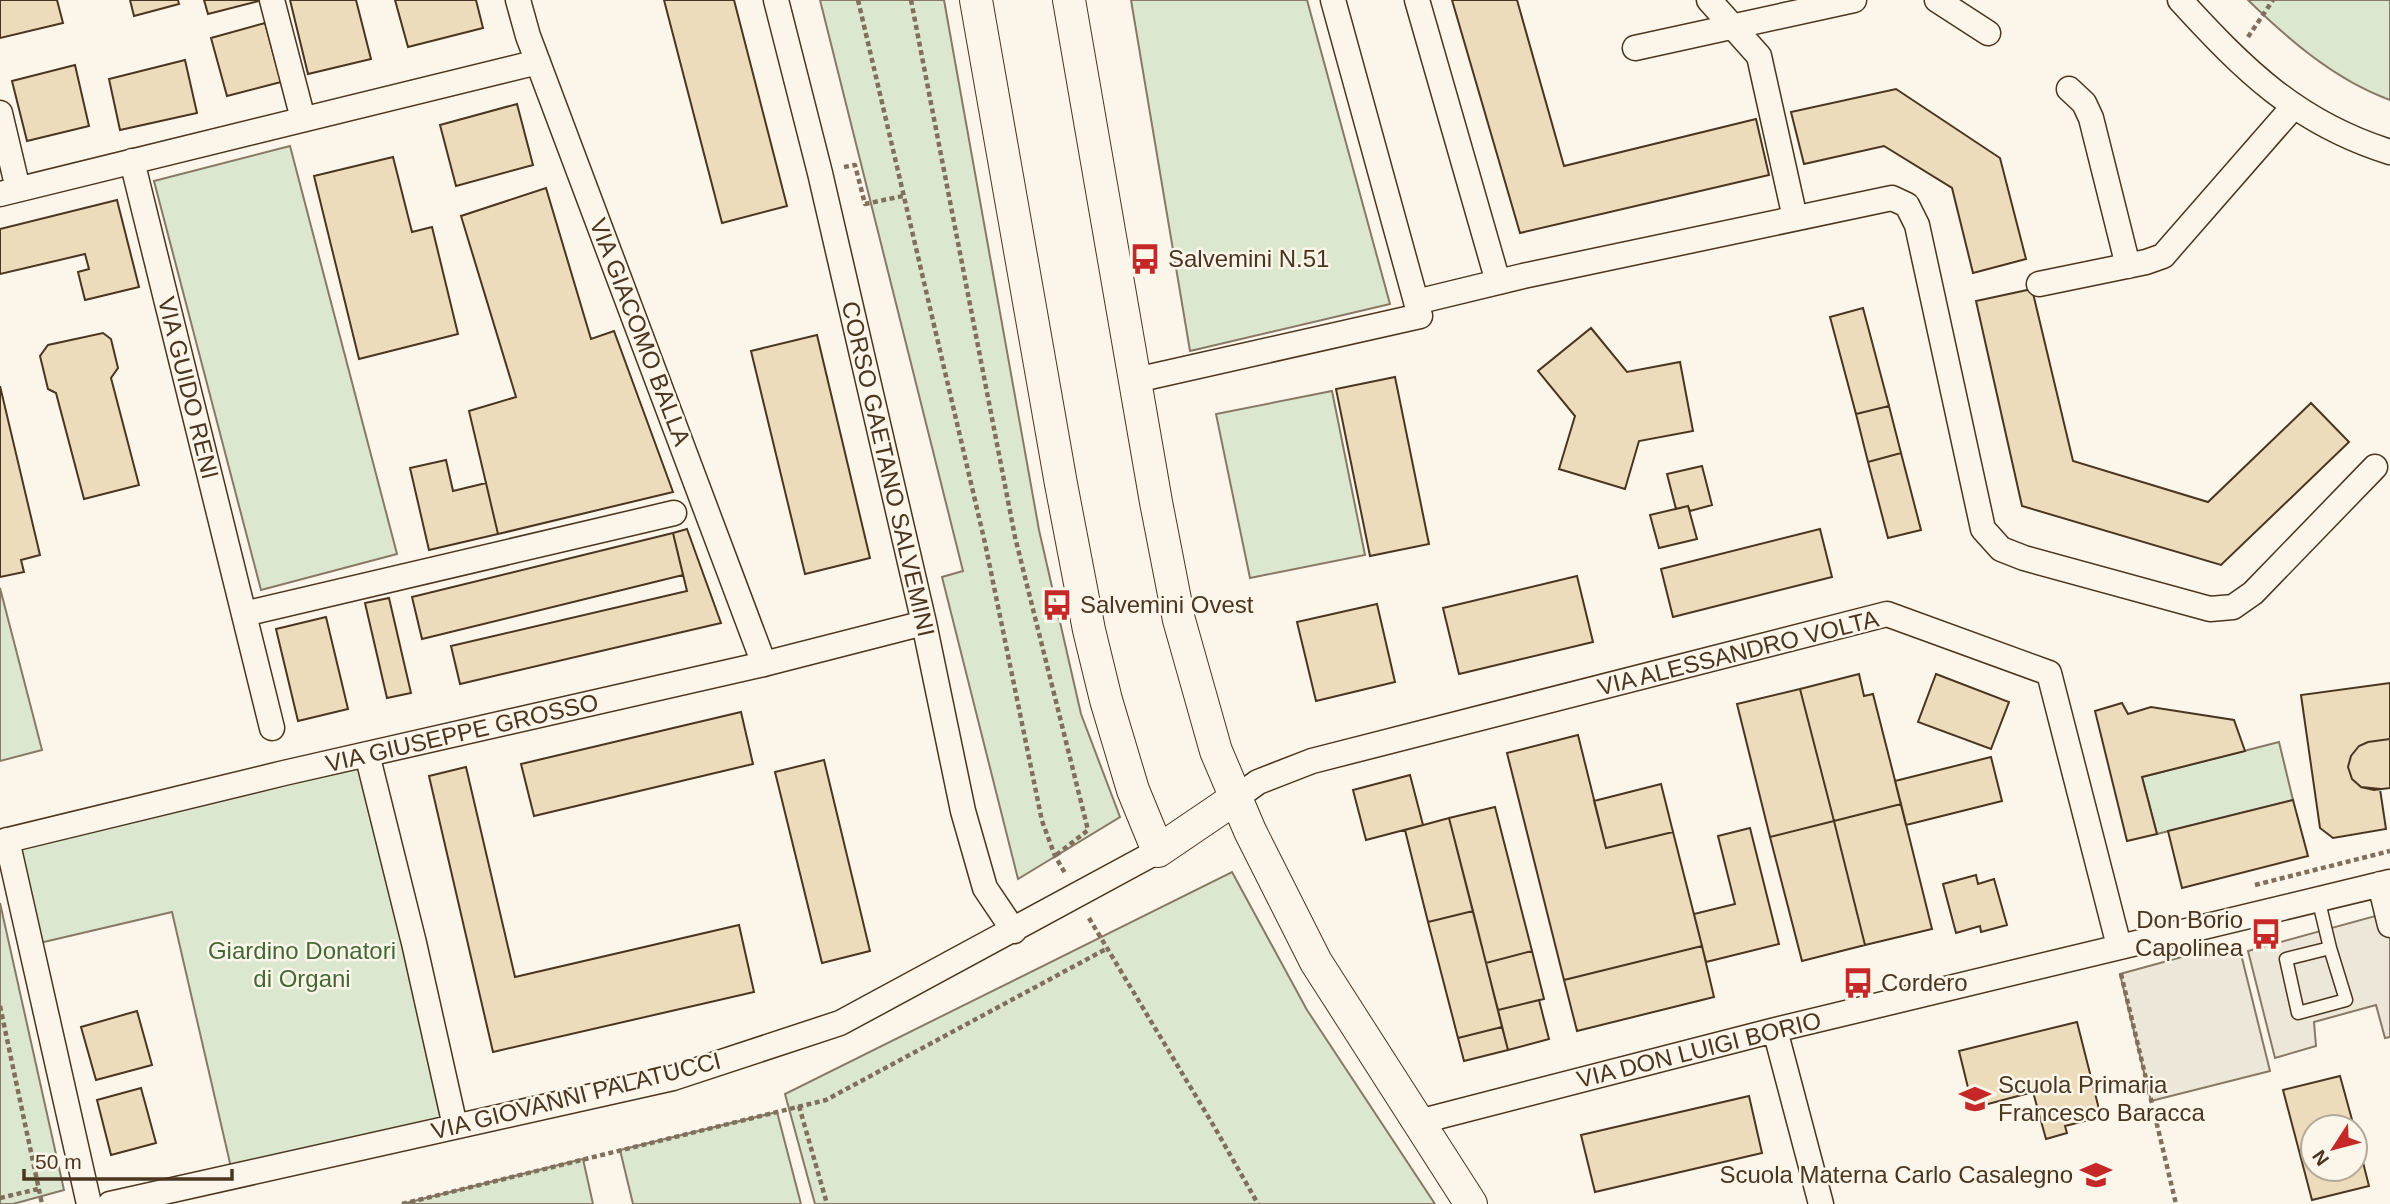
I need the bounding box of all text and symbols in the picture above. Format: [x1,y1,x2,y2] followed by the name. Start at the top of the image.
[585,214,696,449] street label: VIA GIACOMO BALLA
[1128,242,1162,276] bus stop icon: Salvemini N.51
[1168,245,1329,272] place label: Salvemini N.51
[153,294,224,482] street label: VIA GUIDO RENI
[837,299,940,639] street label: CORSO GAETANO SALVEMINI
[1040,588,1074,622] bus stop icon: Salvemini Ovest
[1080,591,1254,618] place label: Salvemini Ovest
[1595,605,1881,701] street label: VIA ALESSANDRO VOLTA
[323,688,601,777] street label: VIA GIUSEPPE GROSSO
[2135,906,2244,961] place label: Don Borio Capolinea
[2249,917,2283,951] bus stop icon: Don Borio Capolinea
[208,937,396,992] park label: Giardino Donatori di Organi
[1841,966,1875,1000] bus stop icon: Cordero
[1881,969,1968,996] place label: Cordero
[1574,1006,1824,1093] street label: VIA DON LUIGI BORIO
[428,1046,723,1145] street label: VIA GIOVANNI PALATUCCI
[1998,1071,2205,1126] place label: Scuola Primaria Francesco Baracca
[1958,1082,1992,1116] school or university icon: Scuola Primaria Francesco Baracca
[2299,1113,2369,1183] north arrow
[24,1138,233,1182] scale bar
[2308,1146,2333,1169] text: N
[35,1150,82,1173] text: 50 m
[2079,1158,2113,1192] school or university icon: Scuola Materna Carlo Casalegno
[1719,1161,2073,1188] place label: Scuola Materna Carlo Casalegno

